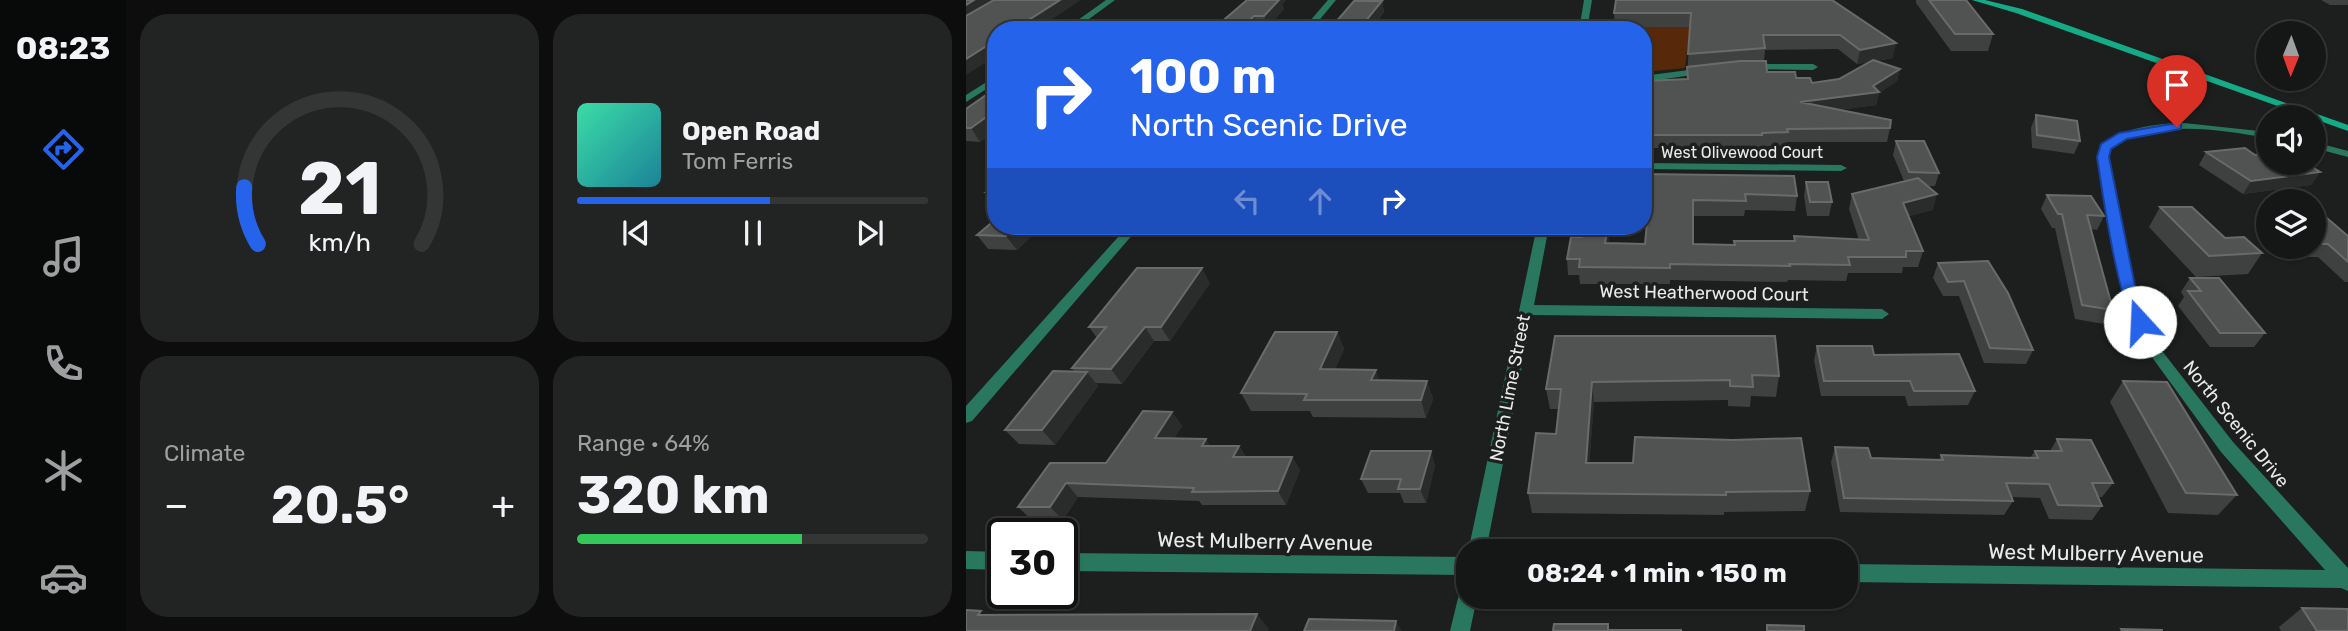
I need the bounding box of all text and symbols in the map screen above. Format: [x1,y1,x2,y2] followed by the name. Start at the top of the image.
[2256,21,2326,91] north arrow
[2256,21,2326,259] map controls
[16,29,110,67] text: 08:23
[1130,47,1276,105] text: 100 m
[1015,49,1106,140] icon: right
[2147,55,2207,127] pin
[2158,66,2196,104] icon: arrive
[2256,105,2326,175] button: sound
[1130,106,1408,144] text: North Scenic Drive
[682,116,820,147] text: Open Road
[39,125,88,174] icon: directions
[1661,143,1823,162] street label: West Olivewood Court
[298,146,381,232] text: 21
[682,147,793,175] text: Tom Ferris
[1228,182,1266,220] icon: left
[1301,182,1339,220] icon: ahead
[1374,182,1412,220] icon: right
[2256,189,2326,259] button: layers
[617,214,655,252] icon: previous
[734,214,772,252] icon: pause
[851,214,889,252] icon: next
[308,228,371,257] text: km/h
[39,232,88,281] icon: music
[1599,280,1809,306] street label: West Heatherwood Court
[2103,285,2177,359] position arrow
[1485,313,1535,463] street label: North Lime Street
[39,339,88,388] icon: phone
[2178,356,2294,492] street label: North Scenic Drive
[577,429,710,457] text: Range · 64%
[164,439,245,467] text: Climate
[39,446,88,495] icon: climate
[577,464,770,526] text: 320 km
[271,474,409,536] text: 20.5°
[164,482,189,528] text: −
[491,482,515,528] text: +
[987,518,1078,609] speed limit sign: 30
[1157,527,1373,555] street label: West Mulberry Avenue
[1988,539,2204,567] street label: West Mulberry Avenue
[39,553,88,602] icon: car
[1527,558,1787,589] text: 08:24 · 1 min · 150 m

